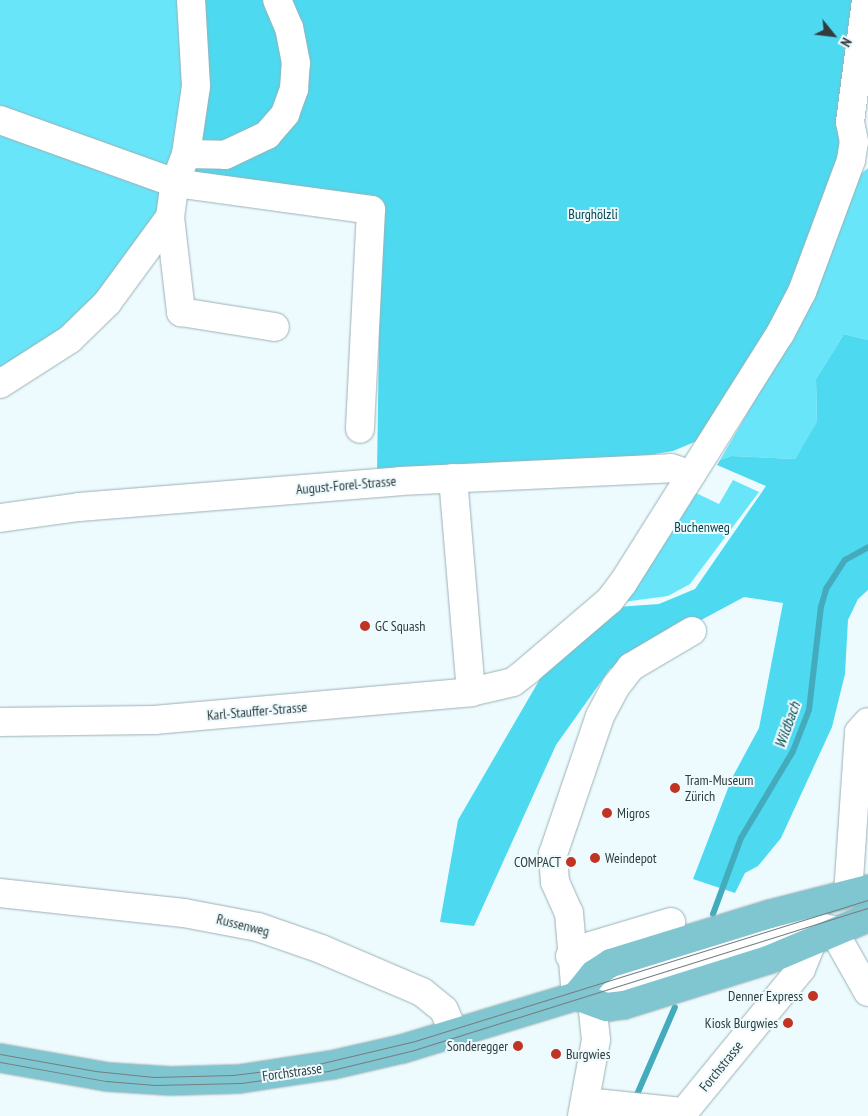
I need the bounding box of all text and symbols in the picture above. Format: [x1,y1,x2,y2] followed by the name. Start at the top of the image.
[808,10,858,60] north arrow
[836,35,856,50] text: N
[568,206,618,222] park label: Burghölzli
[295,472,397,498] street label: August-Forel-Strasse
[674,519,730,535] park label: Buchenweg
[375,618,426,634] place label: GC Squash
[359,620,371,632] marker: GC Squash
[206,698,308,724] street label: Karl-Stauffer-Strasse
[770,699,804,751] water label: Wildbach
[685,772,753,804] place label: Tram-Museum Zürich
[669,782,681,794] marker: Tram-Museum Zürich
[617,805,650,821] place label: Migros
[601,807,613,819] marker: Migros
[605,850,657,866] place label: Weindepot
[589,852,601,864] marker: Weindepot
[514,854,561,870] place label: COMPACT
[565,856,577,868] marker: COMPACT
[215,910,271,940] street label: Russenweg
[728,988,803,1004] place label: Denner Express
[807,990,819,1002] marker: Denner Express
[705,1015,778,1031] place label: Kiosk Burgwies
[782,1017,794,1029] marker: Kiosk Burgwies
[696,1037,746,1095] street label: Forchstrasse
[447,1038,508,1054] place label: Sonderegger
[512,1040,524,1052] marker: Sonderegger
[566,1046,610,1062] place label: Burgwies
[550,1048,562,1060] marker: Burgwies
[261,1060,323,1084] street label: Forchstrasse

